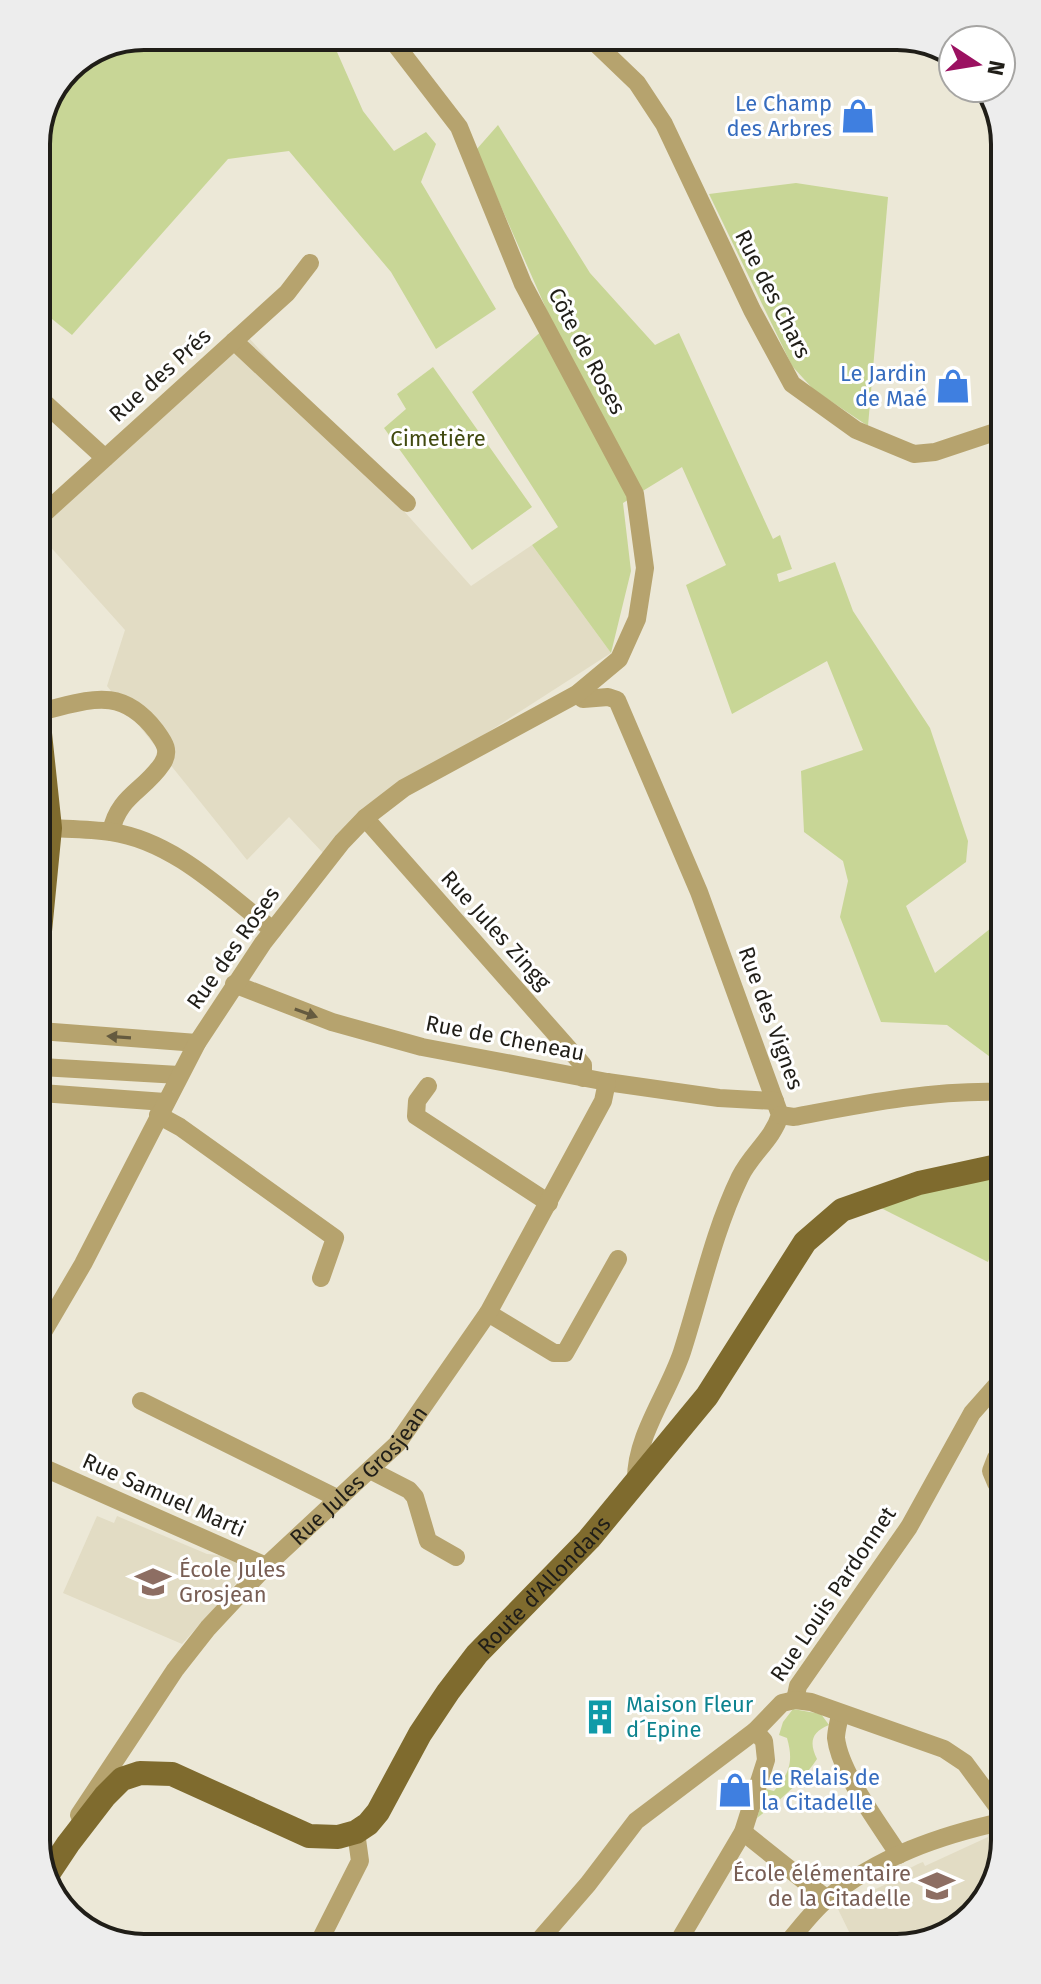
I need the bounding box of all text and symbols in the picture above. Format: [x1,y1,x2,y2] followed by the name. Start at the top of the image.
[937,24,1017,104] north arrow
[981,58,1011,78] text: N
[726,90,832,142] place label: Le Champ des Arbres
[839,97,877,135] shop icon: Le Champ des Arbres
[729,225,817,363] street label: Rue des Chars
[542,283,632,419] street label: Côte de Roses
[104,322,216,428] street label: Rue des Prés
[840,360,927,412] place label: Le Jardin de Maé
[934,367,972,405] shop icon: Le Jardin de Maé
[390,425,486,452] park label: Cimetière
[435,865,557,996] street label: Rue Jules Zingg
[181,881,285,1015] street label: Rue des Roses
[733,943,809,1093] street label: Rue des Vignes
[294,1007,318,1020] one-way arrow
[423,1009,587,1067] street label: Rue de Cheneau
[106,1030,131,1043] one-way arrow
[284,1400,433,1551] street label: Rue Jules Grosjean
[78,1447,250,1543] street label: Rue Samuel Marti
[764,1501,902,1687] street label: Rue Louis Pardonnet
[471,1510,616,1659] street label: Route d'Allondans
[179,1556,286,1608] place label: École Jules Grosjean
[134,1563,172,1601] school or university icon: École Jules Grosjean
[626,1691,754,1743] place label: Maison Fleur d´Epine
[581,1698,619,1736] building icon: Maison Fleur d´Epine
[761,1764,880,1816] place label: Le Relais de la Citadelle
[716,1771,754,1809] shop icon: Le Relais de la Citadelle
[733,1860,911,1912] place label: École élémentaire de la Citadelle
[918,1867,956,1905] school or university icon: École élémentaire de la Citadelle

